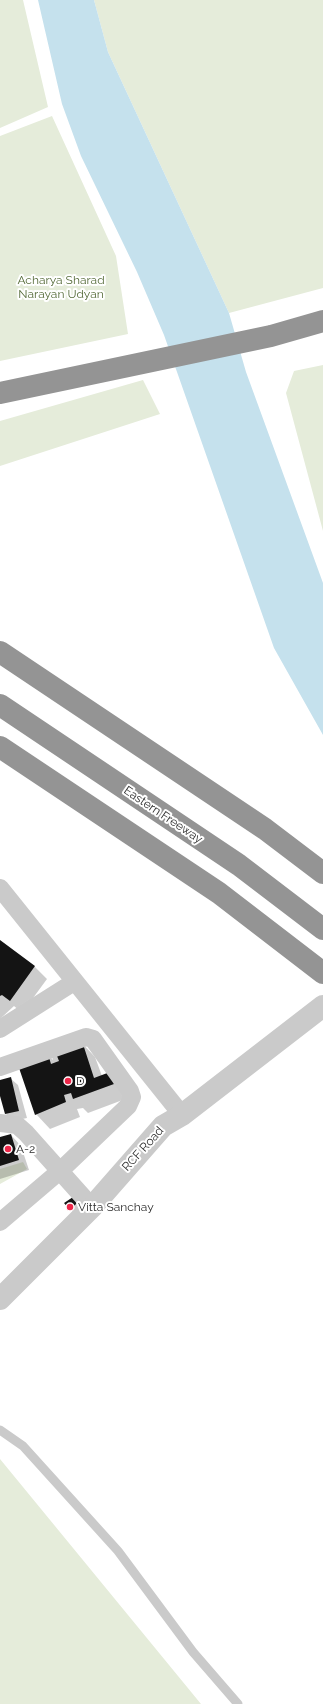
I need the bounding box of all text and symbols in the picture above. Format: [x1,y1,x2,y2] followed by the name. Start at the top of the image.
[17,273,105,301] park label: Acharya Sharad Narayan Udyan
[121,783,205,847] street label: Eastern Freeway
[76,1074,85,1088] place label: D
[63,1076,73,1086] marker: D
[119,1124,167,1174] street label: RCF Road
[16,1142,35,1156] place label: A-2
[3,1144,13,1154] marker: A-2
[78,1200,154,1214] place label: Vitta Sanchay
[65,1202,75,1212] marker: Vitta Sanchay

